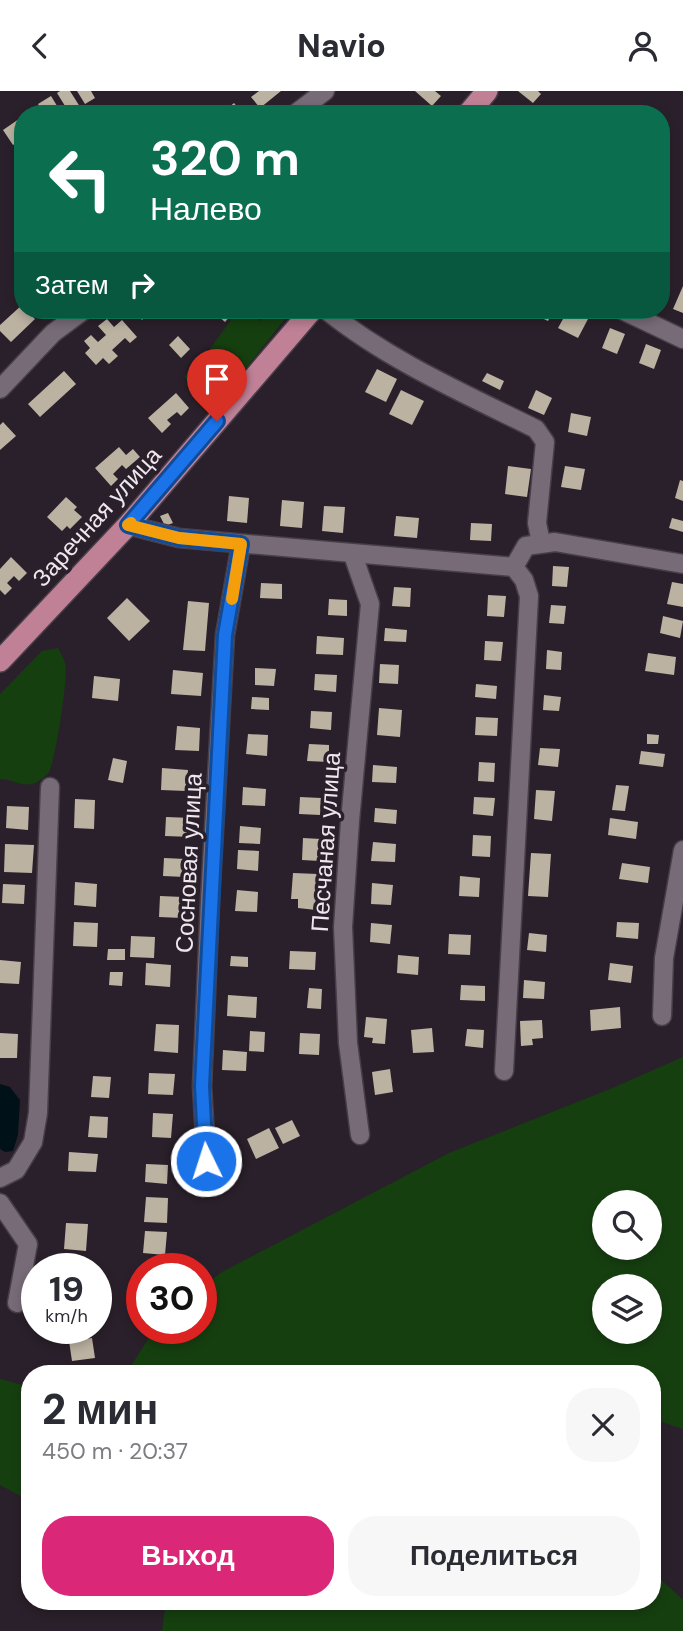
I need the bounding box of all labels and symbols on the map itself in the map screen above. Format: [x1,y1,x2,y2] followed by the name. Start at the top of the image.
[187,349,247,421] pin
[25,440,168,593] street label: Заречная улица
[304,750,347,933] street label: Песчаная улица
[168,771,209,954] street label: Сосновая улица
[169,1124,243,1198] position arrow
[126,1253,217,1344] speed limit sign: 30

